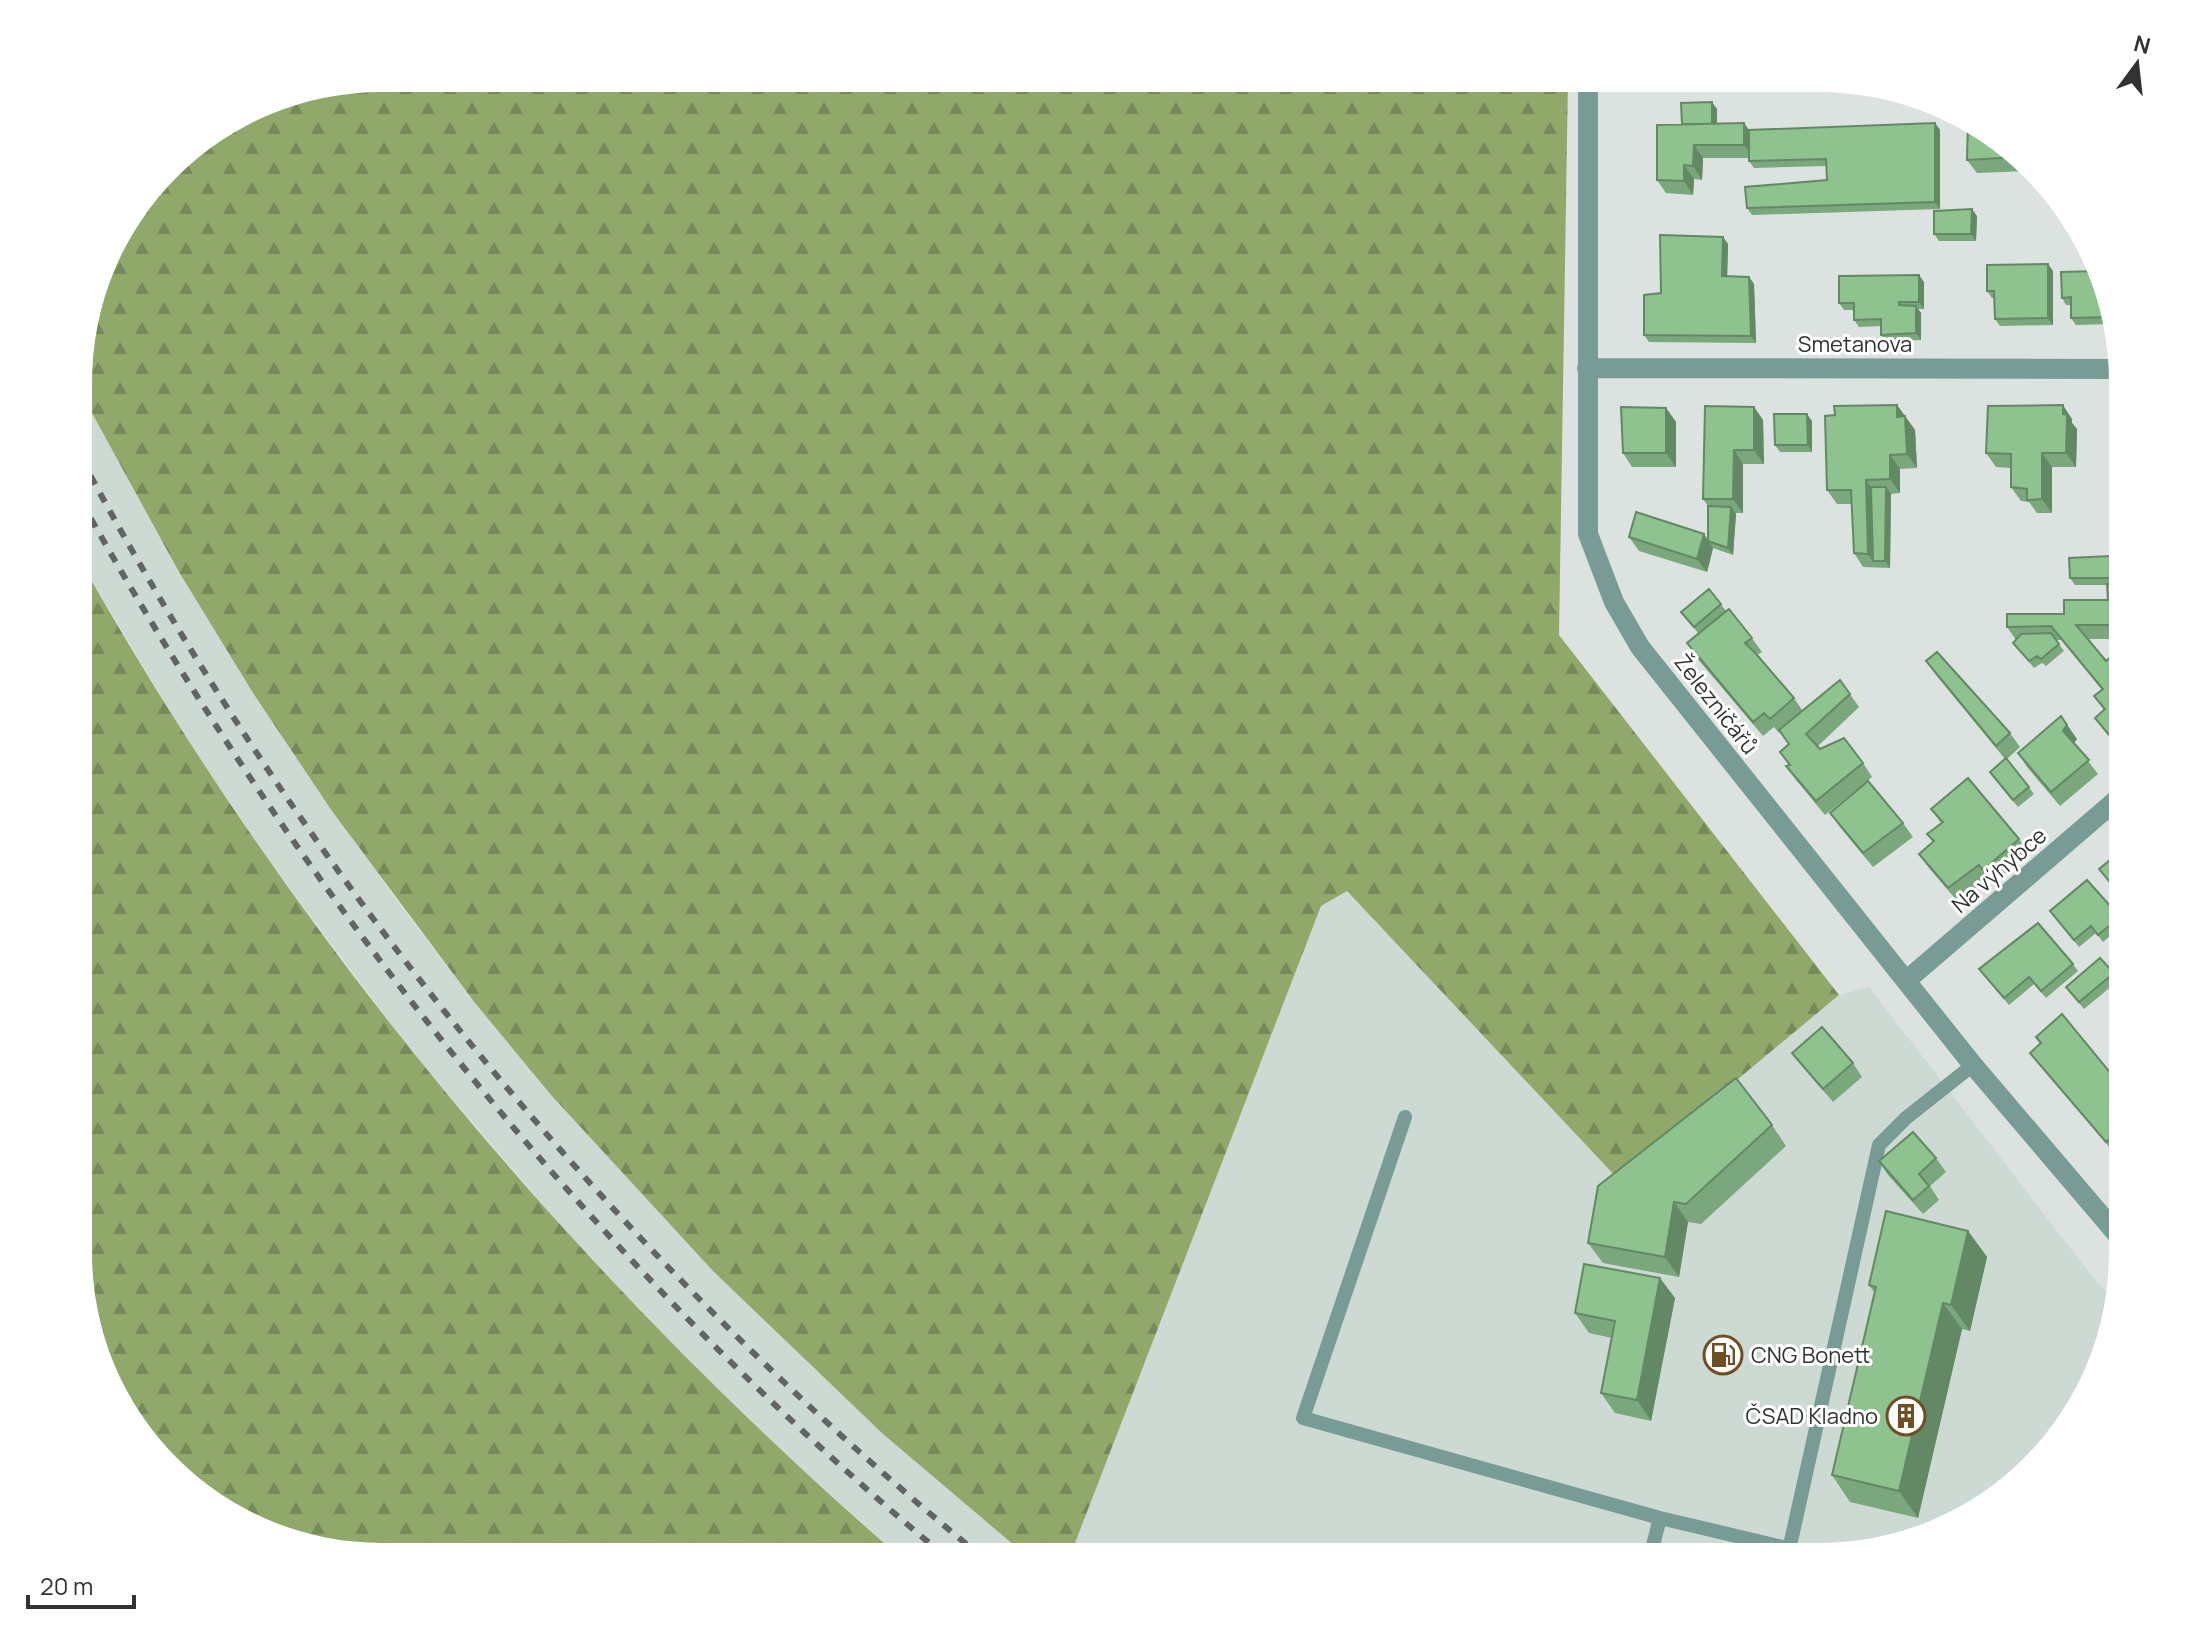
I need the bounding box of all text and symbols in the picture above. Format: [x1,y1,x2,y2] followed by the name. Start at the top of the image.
[2097,24,2177,104] north arrow
[2131,28,2154,61] text: N
[1798,329,1912,359] street label: Smetanova
[1667,648,1765,760] street label: Železničářů
[1945,820,2053,920] street label: Na výhybce
[1702,1334,1744,1376] fuel station icon: CNG Bonett
[1751,1340,1870,1370] place label: CNG Bonett
[1885,1395,1927,1437] building icon: ČSAD Kladno
[1745,1401,1878,1431] place label: ČSAD Kladno
[28,1559,134,1609] scale bar
[40,1569,93,1602] text: 20 m

